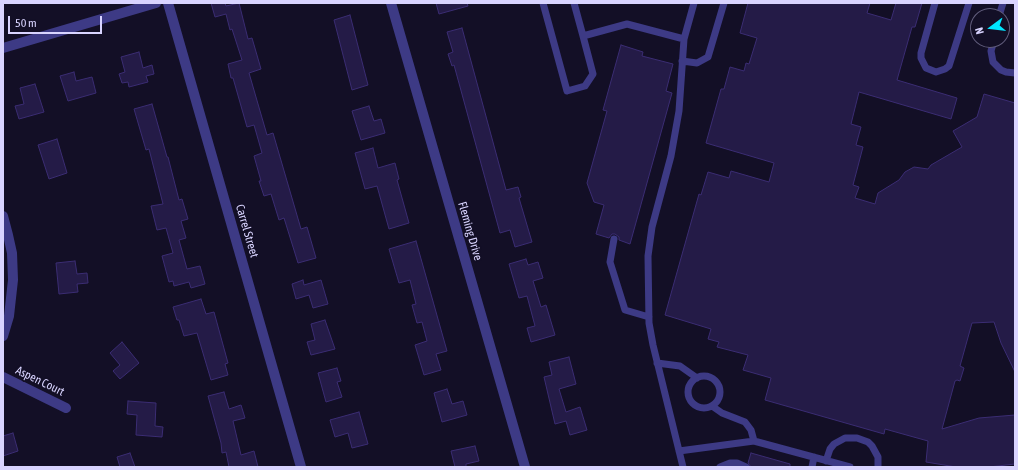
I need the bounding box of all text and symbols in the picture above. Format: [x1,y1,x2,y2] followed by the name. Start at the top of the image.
[10,8,104,34] scale bar
[970,8,1010,48] north arrow
[15,16,37,30] text: 50 m
[973,26,986,36] text: N
[455,200,485,262] street label: Fleming Drive
[233,203,261,259] street label: Carrel Street
[13,363,67,399] street label: Aspen Court

